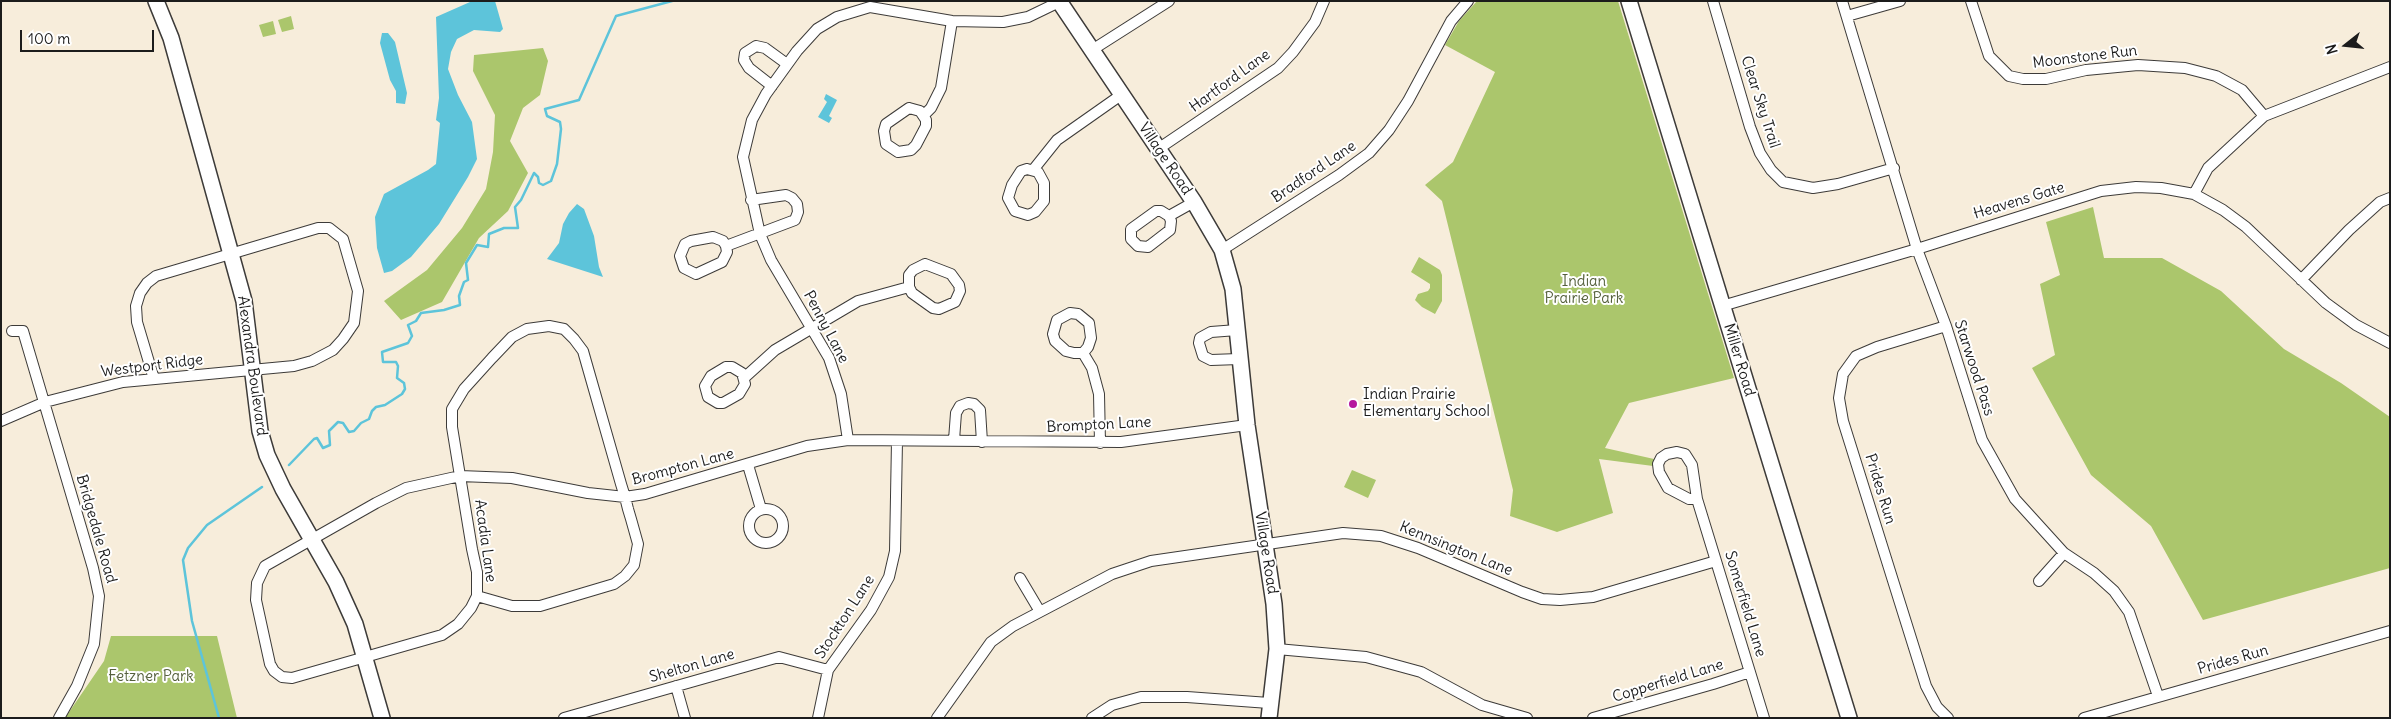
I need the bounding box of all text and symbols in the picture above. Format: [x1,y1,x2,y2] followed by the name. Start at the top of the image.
[22,20,156,52] scale bar
[2321,20,2371,70] north arrow
[28,29,70,48] text: 100 m
[2032,42,2138,72] street label: Moonstone Run
[2322,42,2342,56] text: N
[1186,46,1274,116] street label: Hartford Lane
[1737,54,1783,150] street label: Clear Sky Trail
[1134,119,1196,199] street label: Village Road
[1268,137,1360,207] street label: Bradford Lane
[1971,179,2067,223] street label: Heavens Gate
[1544,273,1624,308] park label: Indian Prairie Park
[799,288,853,366] street label: Penny Lane
[233,295,271,437] street label: Alexandra Boulevard
[1950,318,1998,418] street label: Starwood Pass
[1719,321,1759,399] street label: Miller Road
[100,351,204,381] street label: Westport Ridge
[1363,386,1490,421] place label: Indian Prairie Elementary School
[1347,398,1359,410] marker: Indian Prairie Elementary School
[1046,413,1152,437] street label: Brompton Lane
[630,445,736,489] street label: Brompton Lane
[1861,452,1899,526] street label: Prides Run
[72,473,120,585] street label: Bridgedale Road
[470,498,500,584] street label: Acadia Lane
[1251,511,1281,595] street label: Village Road
[1397,518,1515,580] street label: Kennsington Lane
[1720,549,1770,659] street label: Somerfield Lane
[811,572,879,662] street label: Stockton Lane
[2196,641,2270,679] street label: Prides Run
[647,645,737,687] street label: Shelton Lane
[1610,656,1726,706] street label: Copperfield Lane
[108,668,194,686] park label: Fetzner Park

